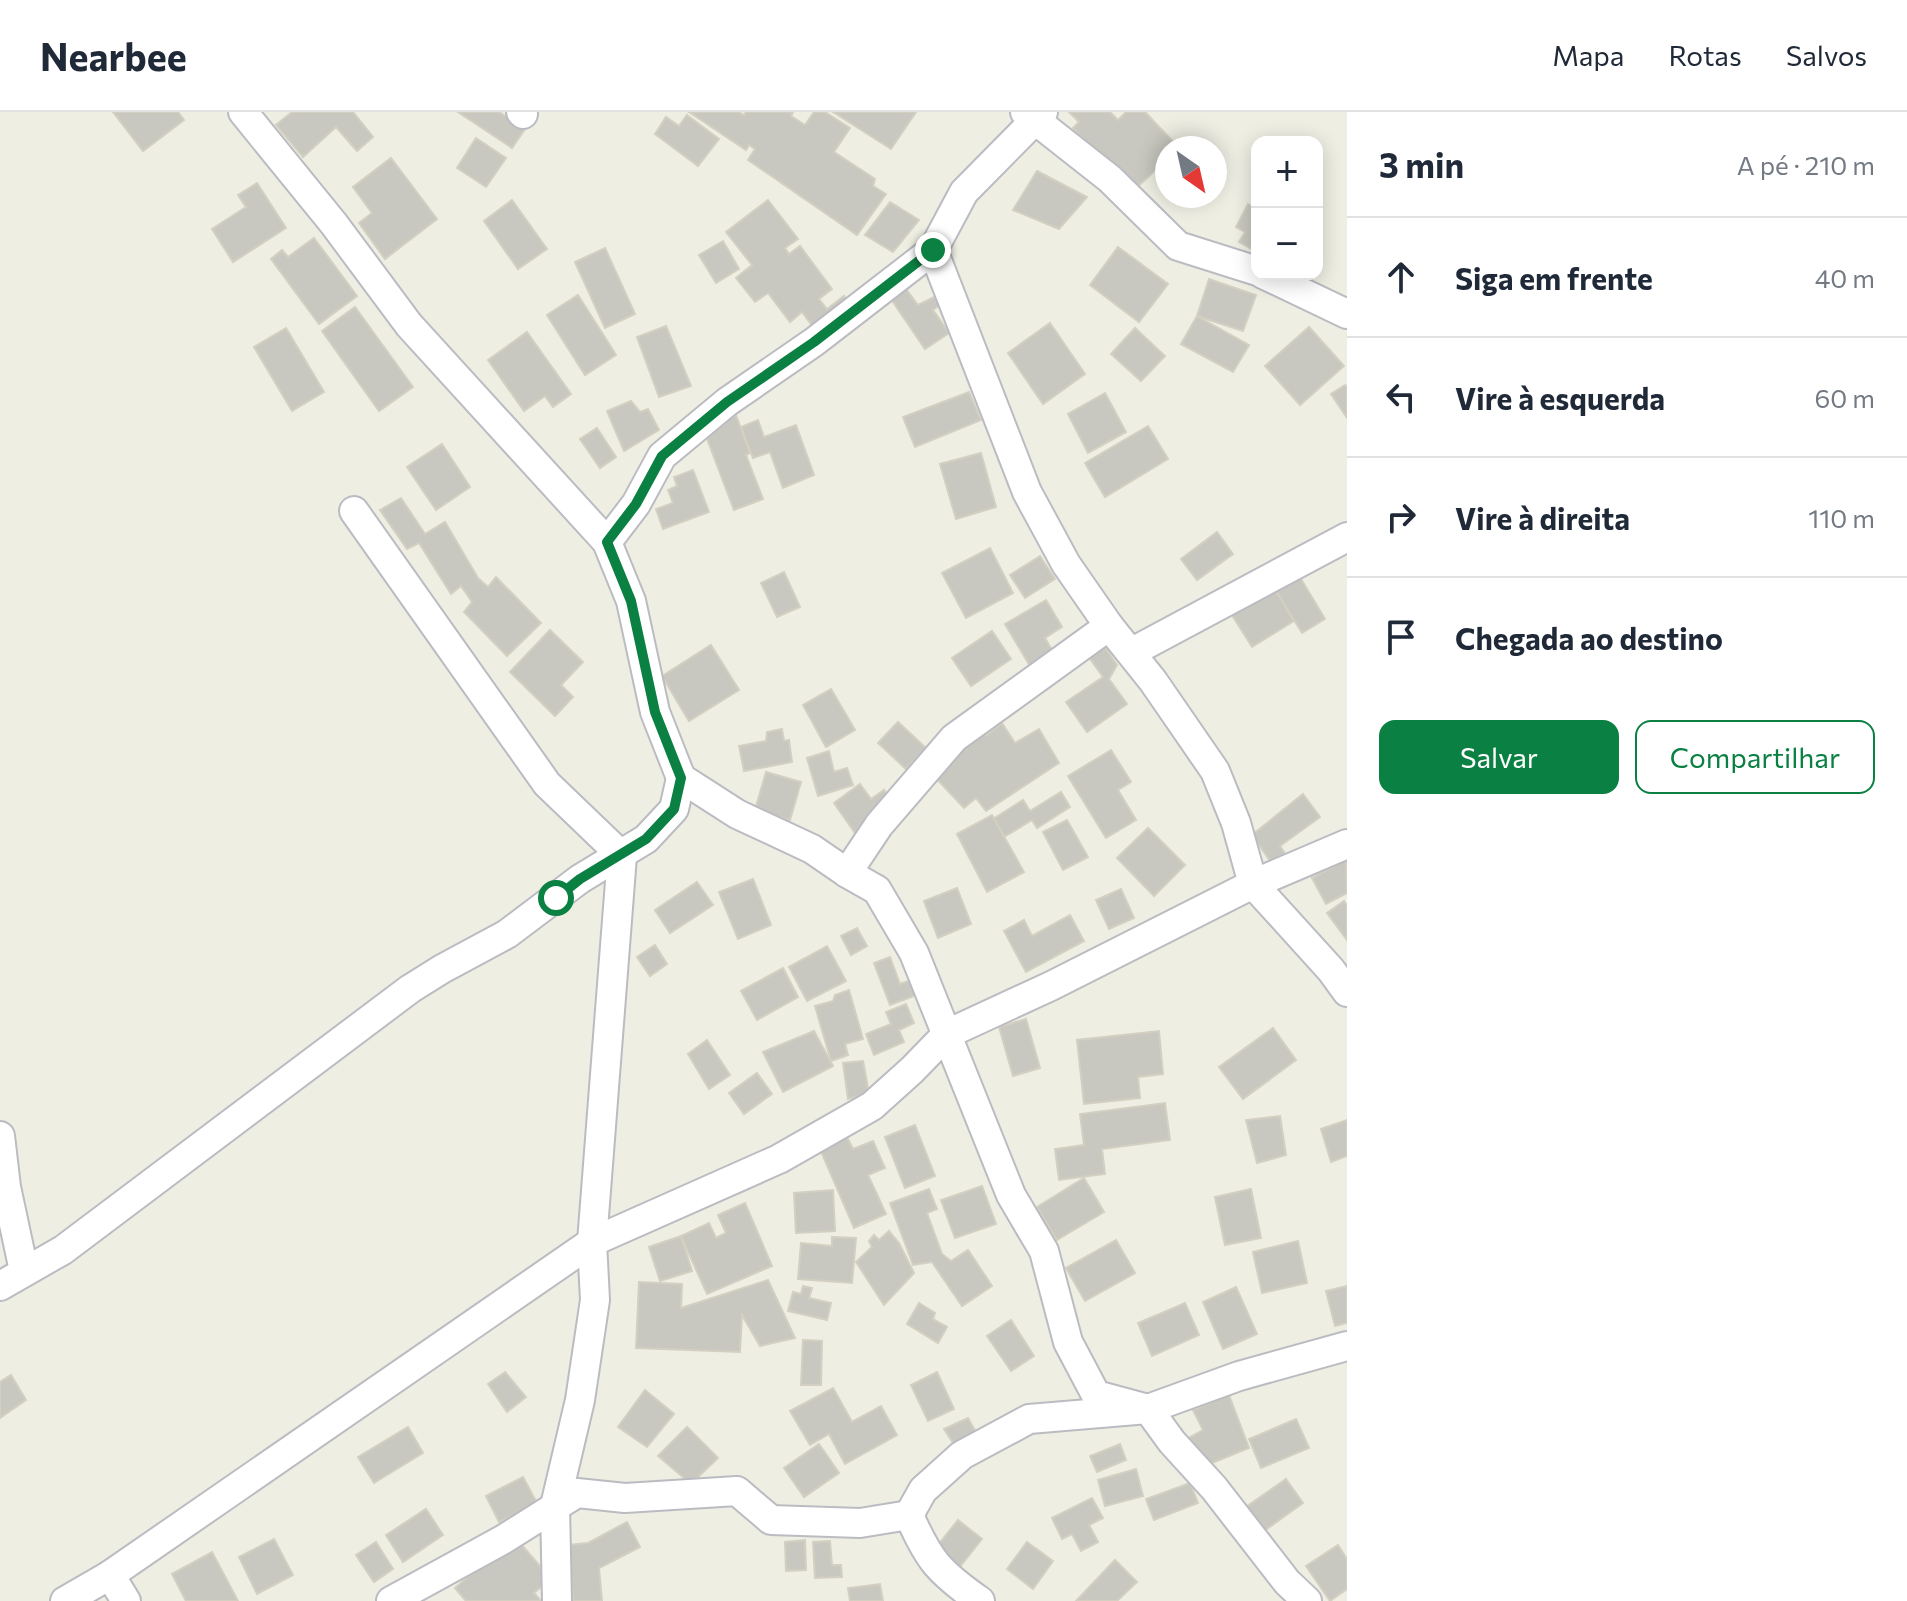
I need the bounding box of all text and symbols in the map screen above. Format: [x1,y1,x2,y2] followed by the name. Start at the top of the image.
[40,32,187,79] text: Nearbee
[1552,38,1625,72] text: Mapa
[1669,38,1742,72] text: Rotas
[1786,38,1867,72] text: Salvos
[1155,136,1227,208] north arrow
[1251,136,1323,280] map controls
[1251,136,1323,208] button: +
[1379,143,1464,185] text: 3 min
[1737,149,1875,180] text: A pé · 210 m
[1251,208,1323,280] button: −
[915,232,951,268] route end
[1379,255,1423,299] icon: ahead
[1455,259,1653,296] text: Siga em frente
[1815,262,1875,293] text: 40 m
[1379,375,1423,419] icon: left
[1455,379,1665,416] text: Vire à esquerda
[1815,382,1875,413] text: 60 m
[1379,495,1423,539] icon: right
[1455,499,1630,536] text: Vire à direita
[1808,502,1875,533] text: 110 m
[1379,615,1423,659] icon: arrive
[1455,619,1723,656] text: Chegada ao destino
[1379,720,1619,794] button: Salvar
[1635,720,1875,794] button: Compartilhar
[538,880,574,916] route start

